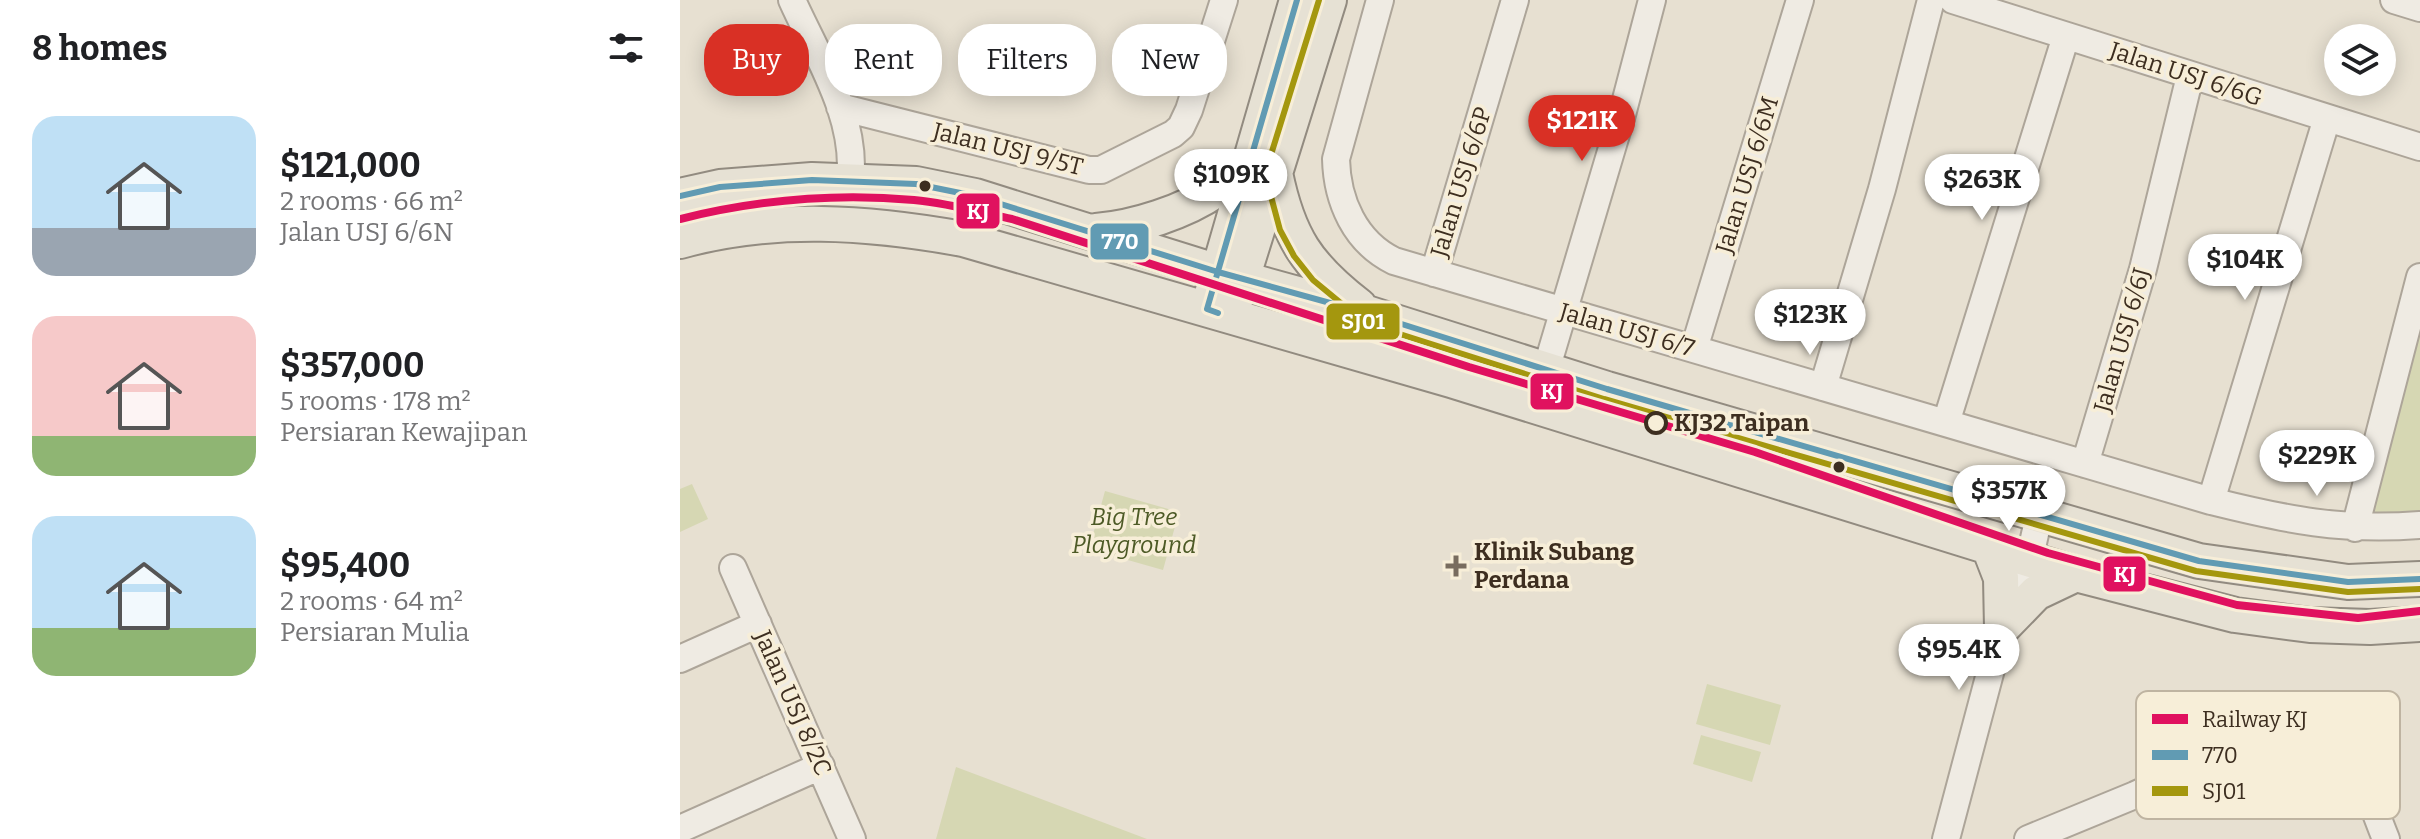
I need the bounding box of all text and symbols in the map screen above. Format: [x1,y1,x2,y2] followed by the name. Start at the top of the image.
[704,24,809,96] chip: Buy
[825,24,942,96] chip: Rent
[958,24,1096,96] chip: Filters
[1112,24,1227,96] chip: New
[2324,24,2396,96] map controls
[2324,24,2396,96] button: layers
[604,26,648,70] icon: filters
[32,28,168,69] text: 8 homes
[2105,36,2266,112] street label: Jalan USJ 6/6G
[1710,93,1784,258] street label: Jalan USJ 6/6M
[1526,95,1638,163] pin: $121K
[1425,104,1497,261] street label: Jalan USJ 6/6P
[1546,105,1618,136] text: $121K
[929,117,1086,181] street label: Jalan USJ 9/5T
[280,145,421,186] text: $121,000
[96,148,192,244] icon: home
[1175,149,1287,217] pin: $109K
[1926,154,2038,222] pin: $263K
[1192,159,1270,190] text: $109K
[1943,164,2021,195] text: $263K
[917,178,933,194] unlabelled marker
[280,186,463,217] text: 2 rooms · 66 m²
[955,192,1001,230] line badge: KJ
[966,198,990,225] text: KJ
[280,217,453,248] text: Jalan USJ 6/6N
[1089,222,1150,261] line badge: 770
[1101,228,1139,255] text: 770
[2189,234,2301,302] pin: $104K
[2206,244,2284,275] text: $104K
[2088,264,2156,416] street label: Jalan USJ 6/6J
[1754,289,1866,357] pin: $123K
[1555,297,1698,363] street label: Jalan USJ 6/7
[1773,299,1847,330] text: $123K
[1325,302,1401,341] line badge: SJ01
[1341,308,1386,335] text: SJ01
[280,345,425,386] text: $357,000
[96,348,192,444] icon: home
[1529,372,1575,411] line badge: KJ
[1540,378,1564,405] text: KJ
[280,386,471,417] text: 5 rooms · 178 m²
[1674,409,1810,437] place label: KJ32 Taipan
[1645,412,1667,434] marker: KJ32 Taipan
[280,417,528,448] text: Persiaran Kewajipan
[2261,430,2373,498] pin: $229K
[2277,440,2357,471] text: $229K
[1831,459,1847,475] unlabelled marker
[1953,465,2065,533] pin: $357K
[1970,475,2048,506] text: $357K
[1072,503,1196,559] park label: Big Tree Playground
[1474,538,1634,594] place label: Klinik Subang Perdana
[280,545,410,586] text: $95,400
[96,548,192,644] icon: home
[1445,555,1467,577] marker: Klinik Subang Perdana
[2102,555,2147,593] line badge: KJ
[2113,561,2137,588] text: KJ
[280,586,463,617] text: 2 rooms · 64 m²
[280,617,469,648] text: Persiaran Mulia
[1894,624,2024,692] pin: $95.4K
[748,625,838,780] street label: Jalan USJ 8/2C
[1916,634,2002,665] text: $95.4K
[2136,691,2400,819] legend
[2202,706,2308,733] text: Railway KJ
[2202,742,2238,769] text: 770
[2202,778,2246,805] text: SJ01

